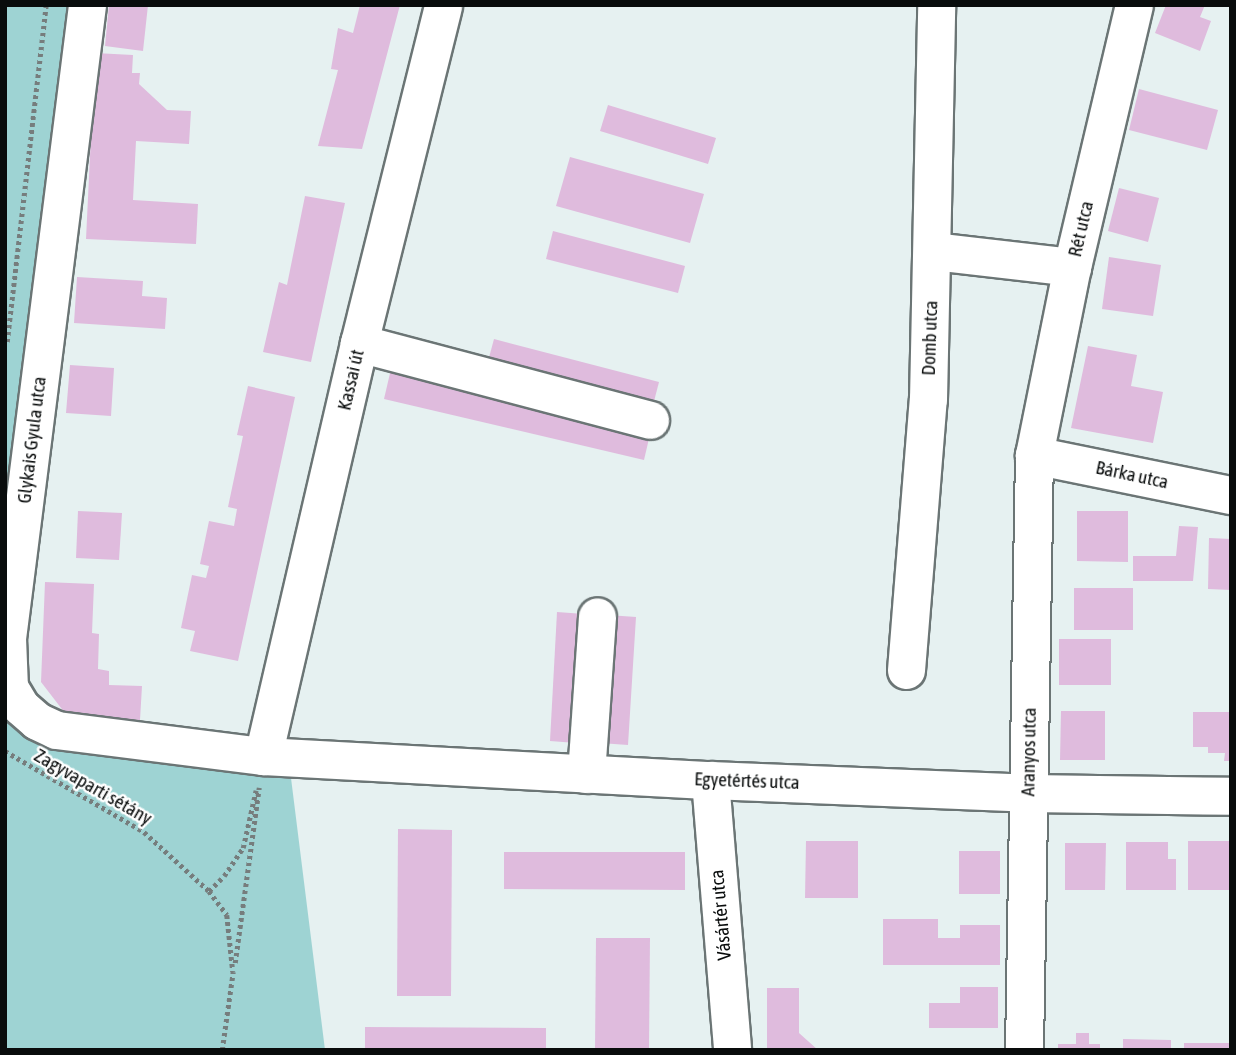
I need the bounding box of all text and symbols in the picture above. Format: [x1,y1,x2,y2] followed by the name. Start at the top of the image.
[1064,199,1098,259] street label: Rét utca
[917,300,943,376] street label: Domb utca
[333,347,369,413] street label: Kassai út
[13,375,51,505] street label: Glykais Gyula utca
[1094,456,1170,494] street label: Bárka utca
[1017,707,1041,797] street label: Aranyos utca
[30,744,156,830] street label: Zagyvaparti sétány
[694,768,800,794] street label: Egyetértés utca
[706,869,736,961] street label: Vásártér utca

